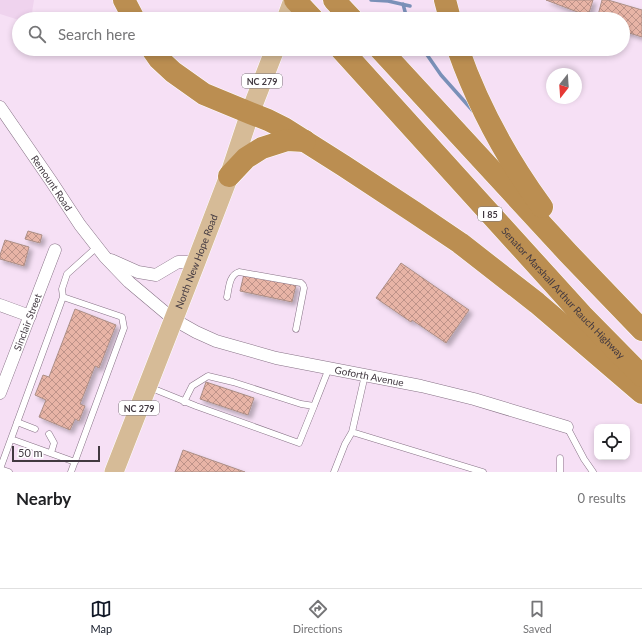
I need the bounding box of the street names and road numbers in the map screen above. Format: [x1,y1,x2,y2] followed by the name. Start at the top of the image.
[242,74,282,88] road number: NC 279
[29,153,75,213] street label: Remount Road
[478,207,502,221] road number: I 85
[172,213,220,310] street label: North New Hope Road
[499,224,628,362] street label: Senator Marshall Arthur Rauch Highway
[11,291,44,352] street label: Sinclair Street
[334,363,405,389] street label: Goforth Avenue
[119,401,159,415] road number: NC 279

